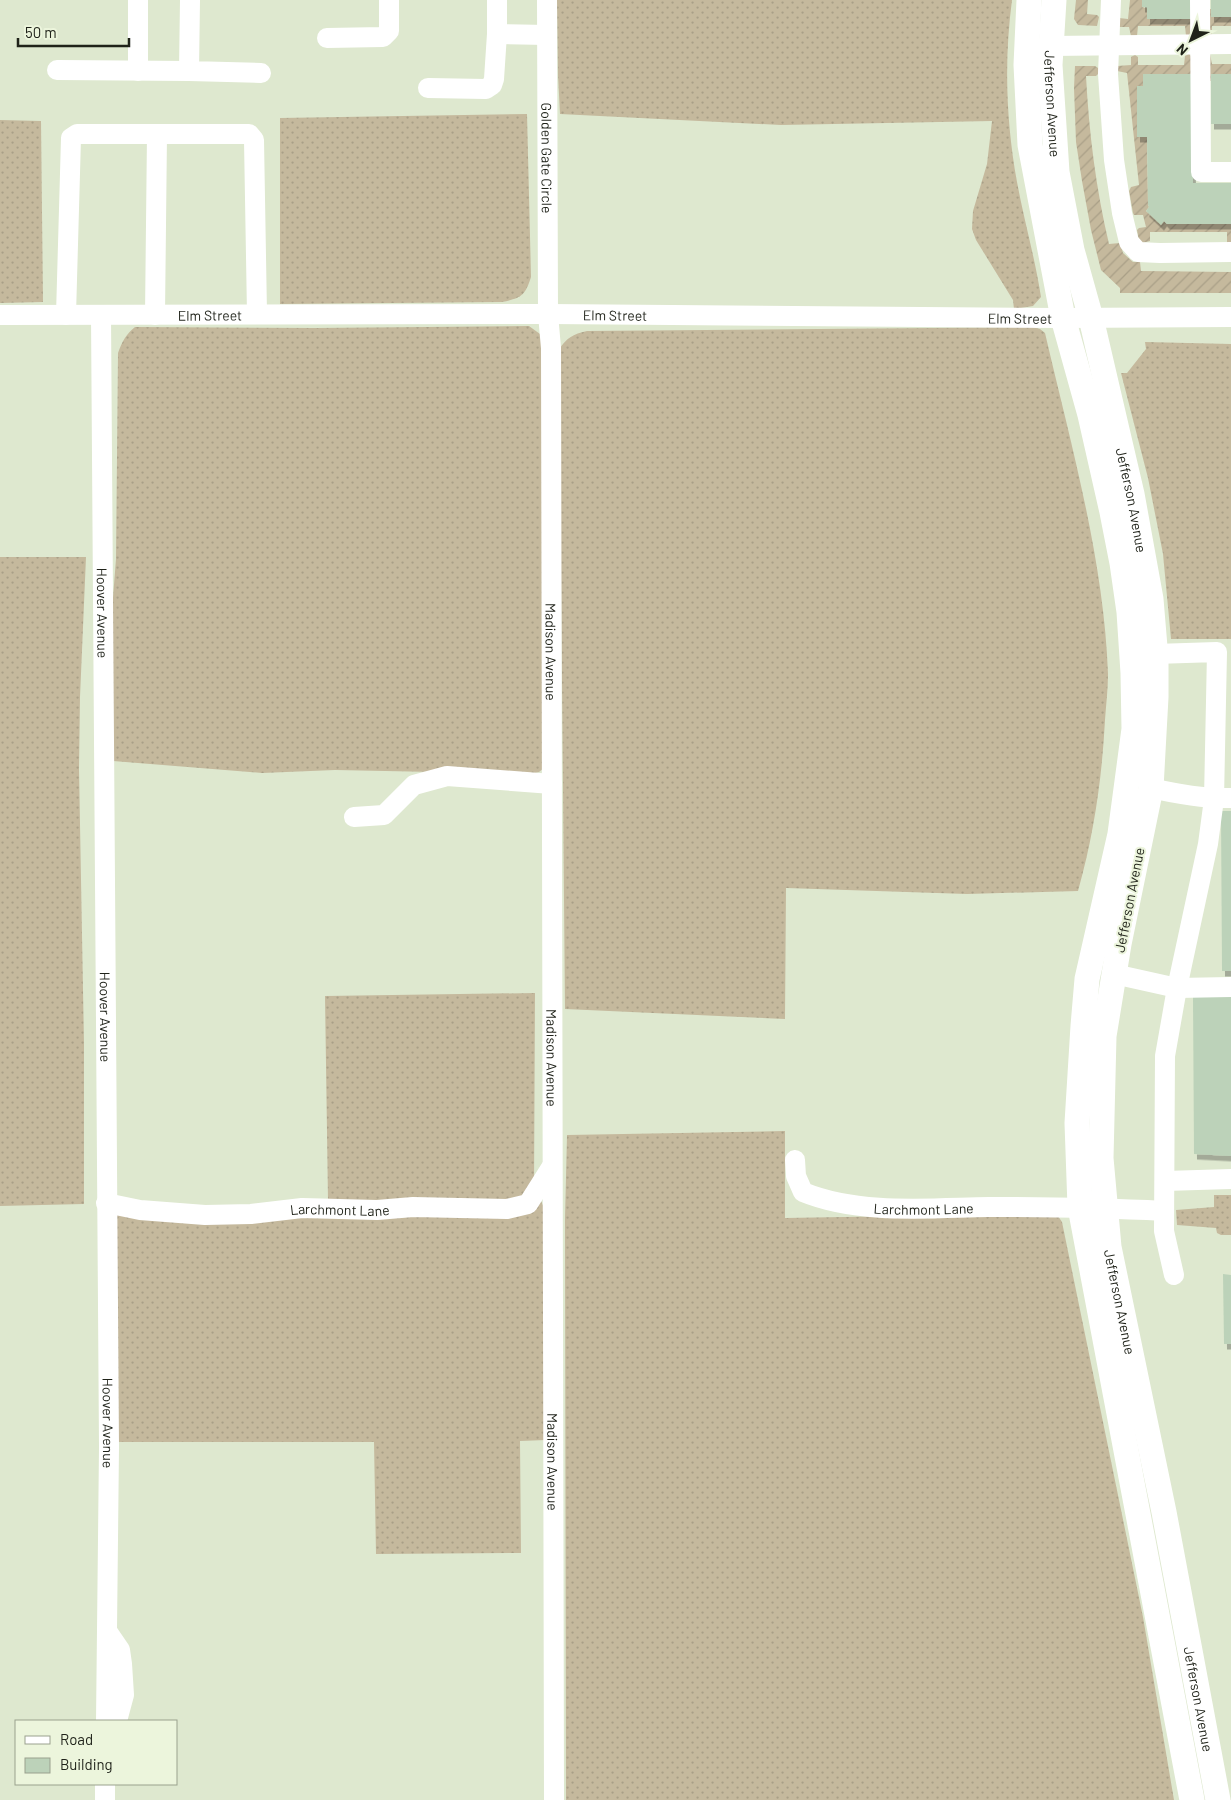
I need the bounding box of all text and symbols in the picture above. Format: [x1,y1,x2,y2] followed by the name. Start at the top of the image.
[18,15,129,47] scale bar
[1166,15,1216,65] north arrow
[25,23,57,41] text: 50 m
[1173,41,1191,59] text: N
[1041,50,1064,158] street label: Jefferson Avenue
[539,103,556,213] street label: Golden Gate Circle
[178,306,242,323] street label: Elm Street
[583,306,647,323] street label: Elm Street
[988,309,1052,326] street label: Elm Street
[1113,446,1151,554] street label: Jefferson Avenue
[94,568,112,658] street label: Hoover Avenue
[543,603,560,701] street label: Madison Avenue
[1110,846,1148,954] street label: Jefferson Avenue
[97,972,115,1062] street label: Hoover Avenue
[544,1009,561,1107] street label: Madison Avenue
[289,1199,390,1219] street label: Larchmont Lane
[873,1199,974,1217] street label: Larchmont Lane
[1101,1248,1140,1356] street label: Jefferson Avenue
[100,1378,118,1468] street label: Hoover Avenue
[545,1413,562,1511] street label: Madison Avenue
[1181,1645,1217,1753] street label: Jefferson Avenue
[15,1720,178,1785] legend
[60,1730,93,1748] text: Road
[60,1755,113,1773] text: Building

